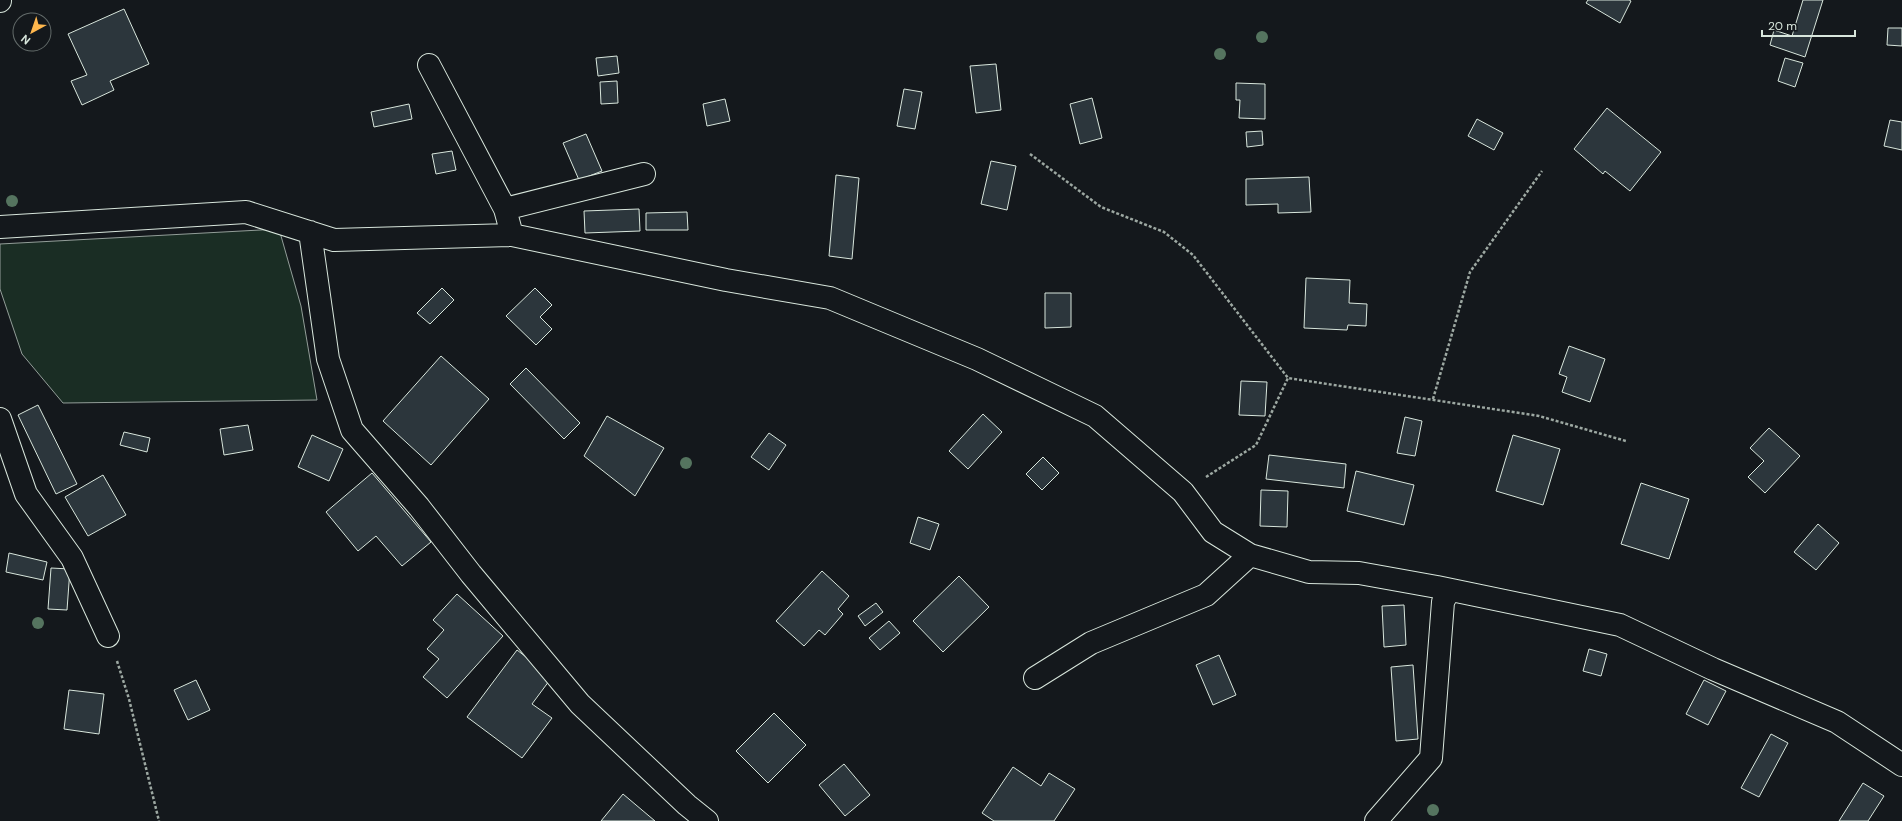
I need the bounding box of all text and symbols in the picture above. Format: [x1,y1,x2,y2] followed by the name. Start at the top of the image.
[12,12,52,52] north arrow
[1762,12,1855,38] scale bar
[1768,18,1797,34] text: 20 m
[18,32,33,48] text: N

